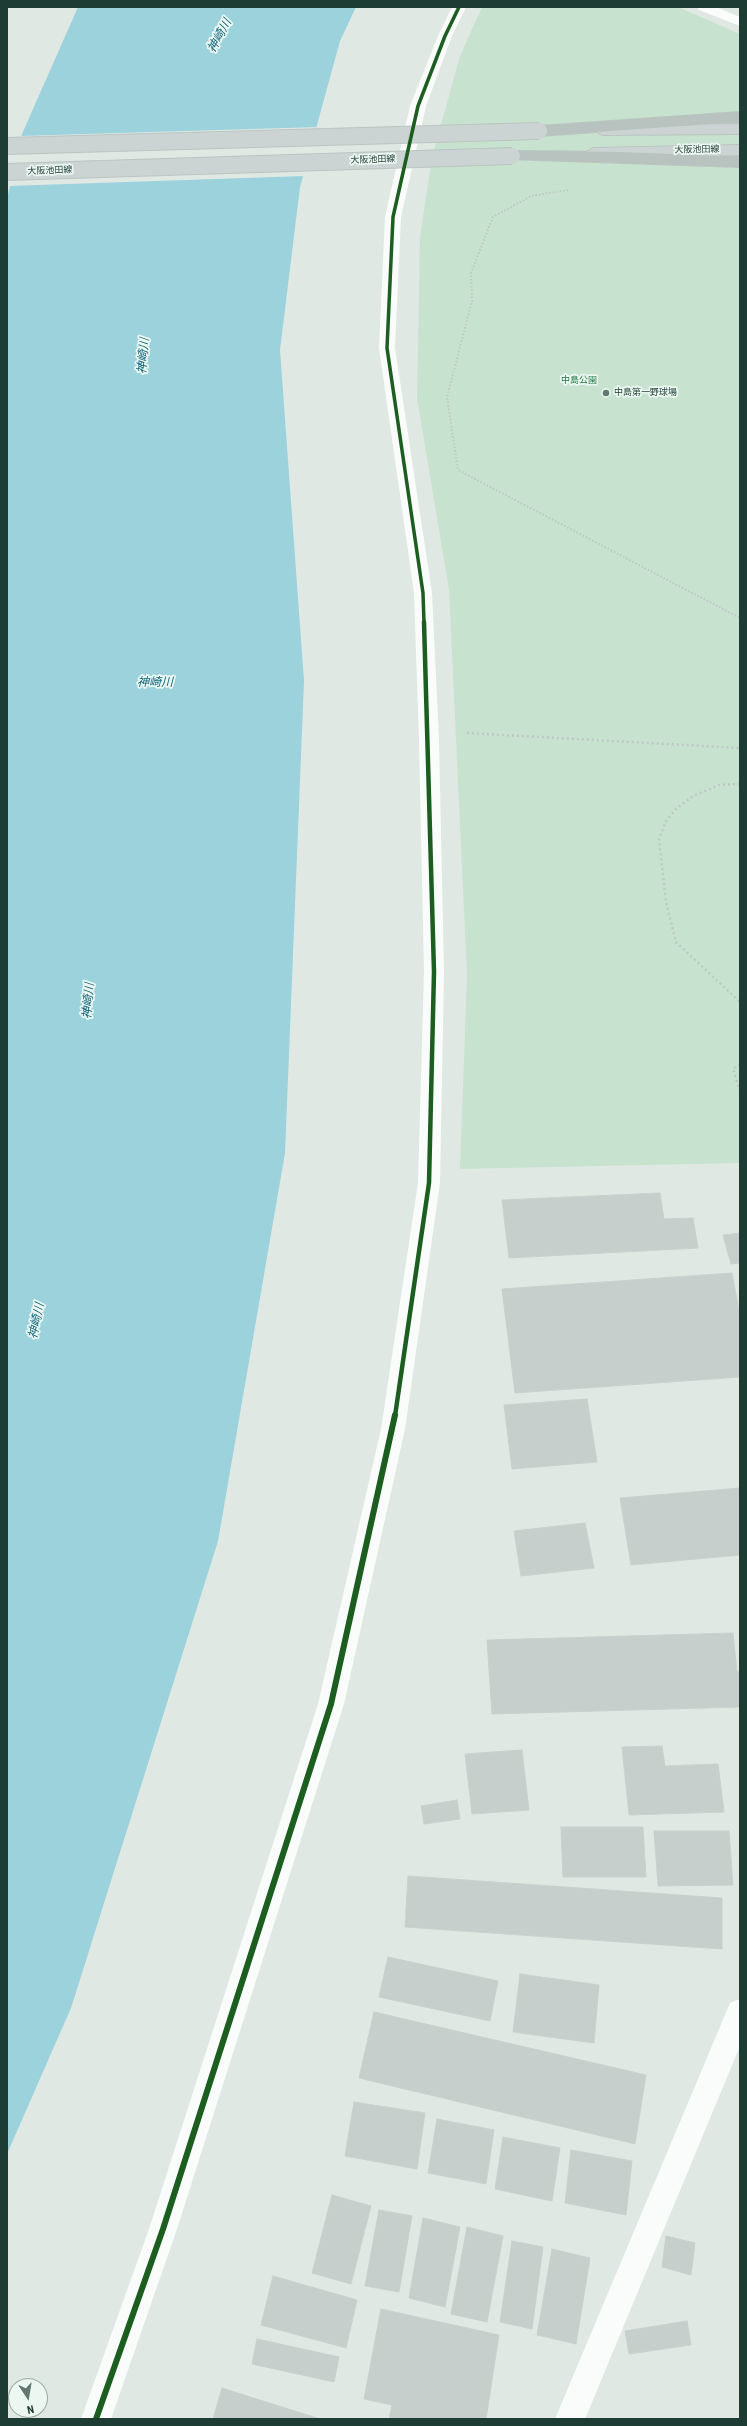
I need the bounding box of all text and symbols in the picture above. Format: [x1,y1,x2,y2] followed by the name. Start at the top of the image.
[205,17,235,55] water label: 神崎川
[674,144,720,156] street label: 大阪池田線
[350,154,396,166] street label: 大阪池田線
[27,165,73,177] street label: 大阪池田線
[135,337,153,375] water label: 神崎川
[561,376,597,386] park label: 中島公園
[601,388,611,398] marker: 中島第一野球場
[614,388,677,398] place label: 中島第一野球場
[137,676,173,690] water label: 神崎川
[80,982,98,1020] water label: 神崎川
[26,1302,48,1340] water label: 神崎川
[8,2378,48,2418] north arrow
[26,2402,35,2416] text: N

